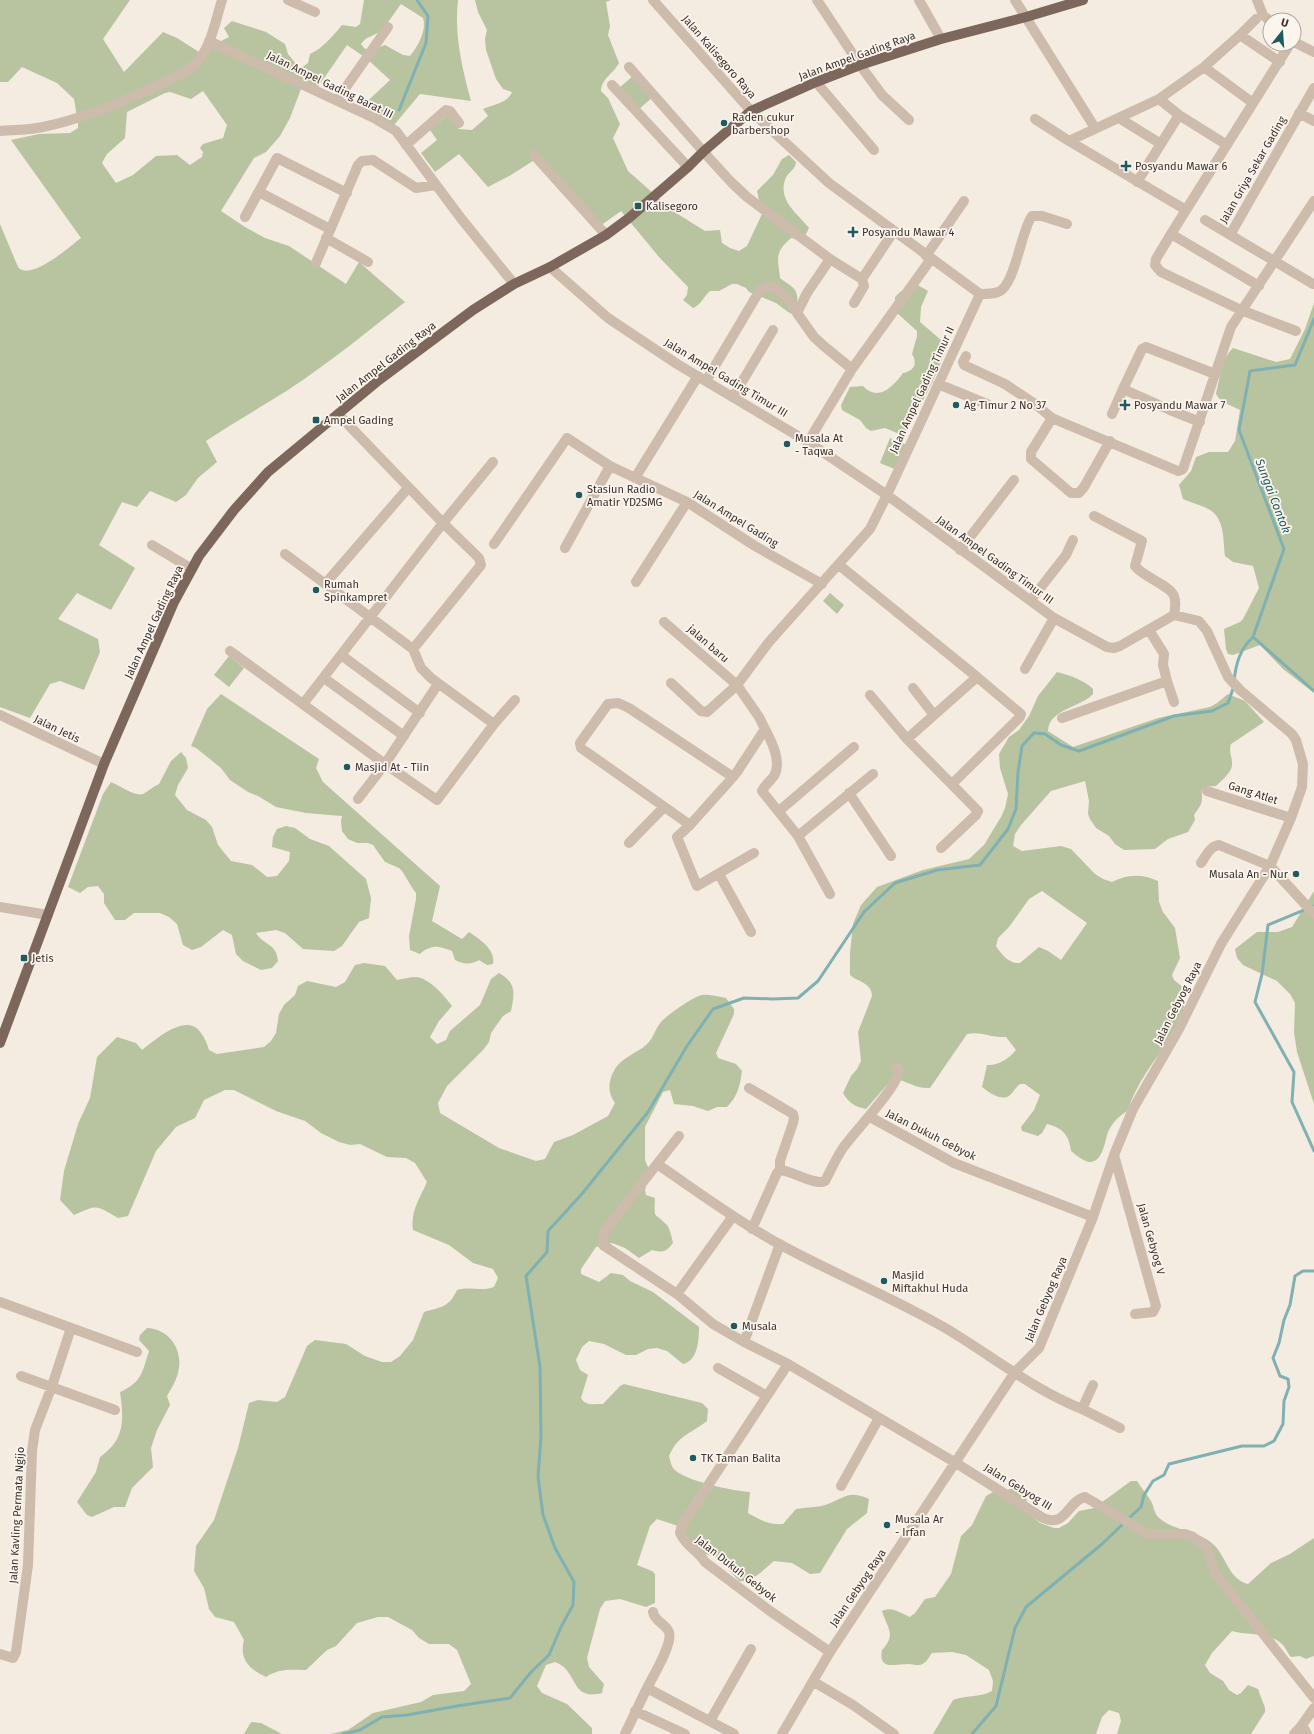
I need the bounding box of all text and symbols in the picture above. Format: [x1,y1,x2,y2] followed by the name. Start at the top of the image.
[1262,12,1302,52] north arrow
[679,13,759,101] street label: Jalan Kalisegoro Raya
[1279,16,1290,30] text: U
[797,29,917,83] street label: Jalan Ampel Gading Raya
[265,49,395,121] street label: Jalan Ampel Gading Barat III
[732,111,795,137] place label: Raden cukur barbershop
[1217,114,1289,226] street label: Jalan Griya Sekar Gading
[719,118,729,128] marker: Raden cukur barbershop
[1120,160,1132,172] marker: Posyandu Mawar 6
[1135,160,1227,173] place label: Posyandu Mawar 6
[646,200,698,213] place label: Kalisegoro
[633,201,643,211] marker: Kalisegoro
[847,226,859,238] marker: Posyandu Mawar 4
[862,226,954,239] place label: Posyandu Mawar 4
[333,319,439,405] street label: Jalan Ampel Gading Raya
[887,325,957,455] street label: Jalan Ampel Gading Timur II
[662,336,790,420] street label: Jalan Ampel Gading Timur III
[964,399,1046,412] place label: Ag Timur 2 No 37
[1119,399,1131,411] marker: Posyandu Mawar 7
[1134,399,1225,412] place label: Posyandu Mawar 7
[951,400,961,410] marker: Ag Timur 2 No 37
[324,414,393,427] place label: Ampel Gading
[311,415,321,425] marker: Ampel Gading
[795,432,843,458] place label: Musala At - Taqwa
[782,439,792,449] marker: Musala At - Taqwa
[1252,456,1294,536] water label: Sungai Contok
[587,483,663,509] place label: Stasiun Radio Amatir YD2SMG
[691,488,781,550] street label: Jalan Ampel Gading
[574,490,584,500] marker: Stasiun Radio Amatir YD2SMG
[934,513,1056,607] street label: Jalan Ampel Gading Timur III
[122,563,186,681] street label: Jalan Ampel Gading Raya
[324,578,387,604] place label: Rumah Spinkampret
[311,585,321,595] marker: Rumah Spinkampret
[684,622,731,665] street label: jalan baru
[32,712,82,746] street label: Jalan Jetis
[355,761,429,774] place label: Masjid At - Tiin
[342,762,352,772] marker: Masjid At - Tiin
[1227,779,1279,807] street label: Gang Atlet
[1209,868,1289,881] place label: Musala An - Nur
[1291,869,1301,879] marker: Musala An - Nur
[32,952,54,965] place label: Jetis
[19,953,29,963] marker: Jetis
[1152,959,1204,1047] street label: Jalan Gebyog Raya
[884,1107,979,1164] street label: Jalan Dukuh Gebyok
[1135,1202,1168,1277] street label: Jalan Gebyog V
[1022,1254,1070,1344] street label: Jalan Gebyog Raya
[892,1269,968,1295] place label: Masjid Miftakhul Huda
[879,1276,889,1286] marker: Masjid Miftakhul Huda
[742,1320,777,1333] place label: Musala
[729,1321,739,1331] marker: Musala
[7,1446,27,1584] street label: Jalan Kavling Permata Ngijo
[701,1452,781,1465] place label: TK Taman Balita
[688,1453,698,1463] marker: TK Taman Balita
[982,1461,1054,1513] street label: Jalan Gebyog III
[895,1513,944,1539] place label: Musala Ar - Irfan
[882,1520,892,1530] marker: Musala Ar - Irfan
[693,1533,779,1605] street label: Jalan Dukuh Gebyok
[827,1547,889,1629] street label: Jalan Gebyog Raya

